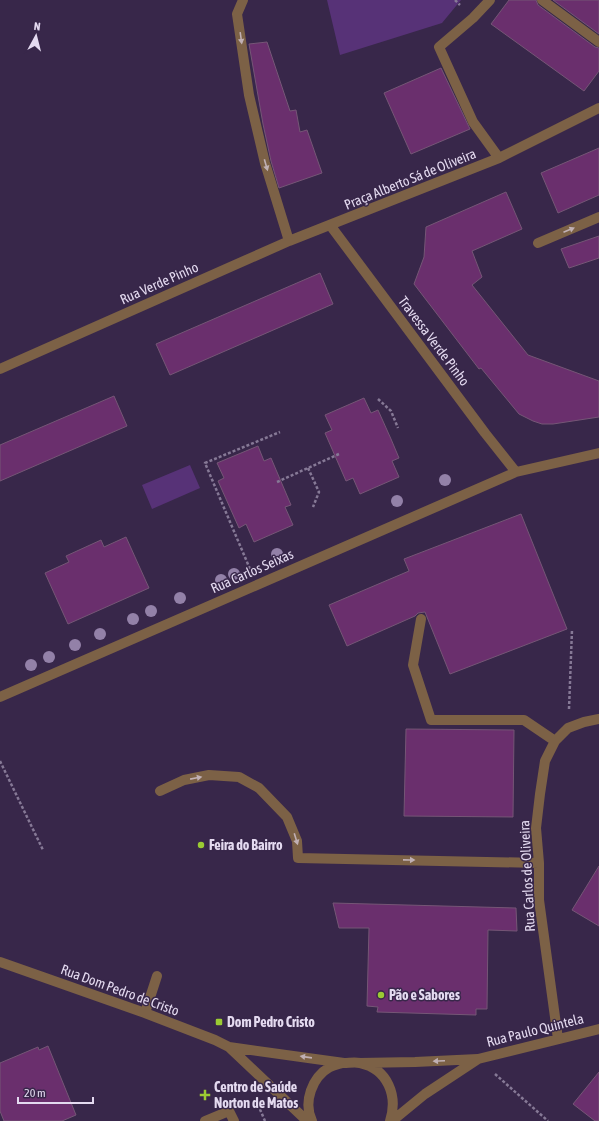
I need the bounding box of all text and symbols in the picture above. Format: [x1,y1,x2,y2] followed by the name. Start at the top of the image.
[16,16,56,56] north arrow
[33,20,41,32] text: N
[238,32,244,44] one-way arrow
[342,145,478,213] street label: Praça Alberto Sá de Oliveira
[263,159,269,171] one-way arrow
[563,227,574,233] one-way arrow
[117,259,201,307] street label: Rua Verde Pinho
[395,293,473,389] street label: Travessa Verde Pinho
[208,546,296,596] street label: Rua Carlos Seixas
[190,775,202,781] one-way arrow
[516,820,538,932] street label: Rua Carlos de Oliveira
[293,833,299,845] one-way arrow
[209,837,283,853] place label: Feira do Bairro
[196,840,206,850] marker: Feira do Bairro
[403,857,416,863] one-way arrow
[59,961,181,1019] street label: Rua Dom Pedro de Cristo
[389,987,460,1003] place label: Pão e Sabores
[376,990,386,1000] marker: Pão e Sabores
[485,1010,585,1050] street label: Rua Paulo Quintela
[227,1014,315,1030] place label: Dom Pedro Cristo
[214,1017,224,1027] marker: Dom Pedro Cristo
[300,1054,312,1060] one-way arrow
[433,1057,445,1064] one-way arrow
[18,1079,93,1105] scale bar
[214,1079,298,1111] place label: Centro de Saúde Norton de Matos
[24,1086,46,1100] text: 20 m
[199,1089,211,1101] marker: Centro de Saúde Norton de Matos

